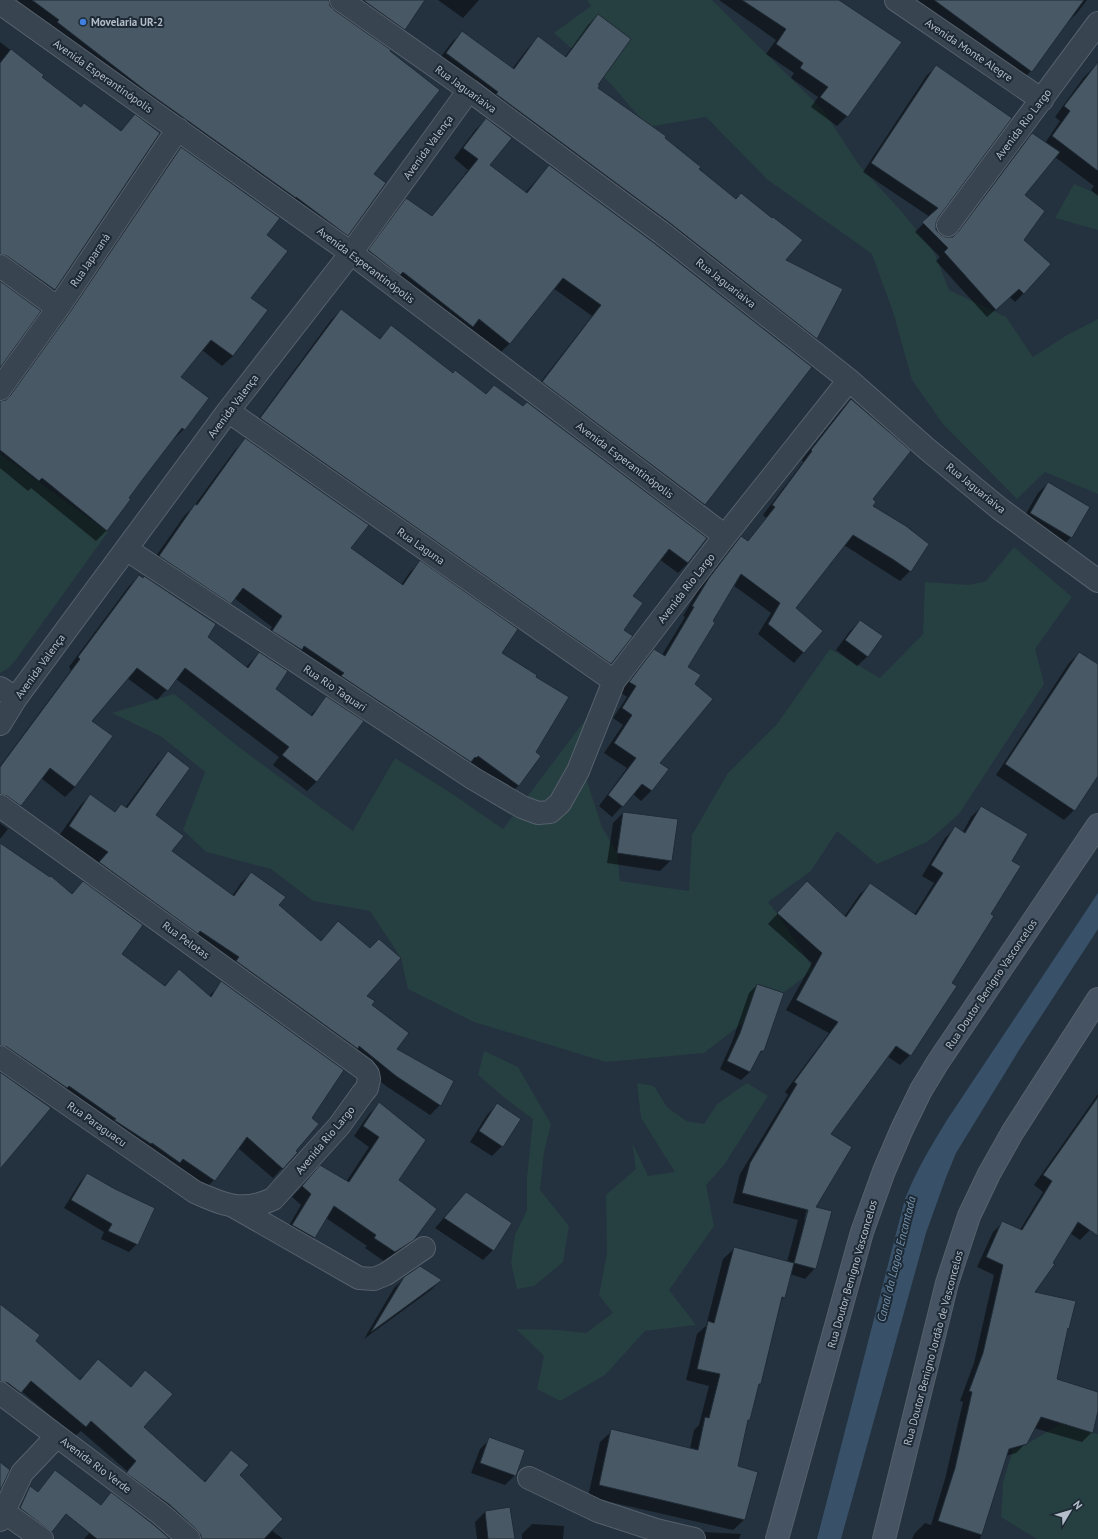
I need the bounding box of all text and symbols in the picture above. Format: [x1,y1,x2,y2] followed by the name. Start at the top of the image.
[91,15,163,29] place label: Movelaria UR-2
[922,15,1016,85] street label: Avenida Monte Alegre
[78,17,88,27] marker: Movelaria UR-2
[50,36,156,116] street label: Avenida Esperantinópolis
[433,62,499,116] street label: Rua Jaguariaiva
[992,86,1054,162] street label: Avenida Rio Largo
[400,112,456,182] street label: Avenida Valença
[314,224,418,306] street label: Avenida Esperantinópolis
[67,231,113,289] street label: Rua Japaraná
[693,255,759,311] street label: Rua Jaguariaiva
[204,371,262,441] street label: Avenida Valença
[573,419,677,501] street label: Avenida Esperantinópolis
[943,460,1009,516] street label: Rua Jaguariaiva
[394,524,448,568] street label: Rua Laguna
[654,550,718,626] street label: Avenida Rio Largo
[12,631,68,701] street label: Avenida Valença
[301,662,369,714] street label: Rua Rio Taquari
[942,916,1040,1052] street label: Rua Doutor Benígno Vasconcelos
[160,918,213,962] street label: Rua Pelotas
[65,1098,129,1150] street label: Rua Paraguacu
[292,1103,358,1177] street label: Avenida Rio Largo
[873,1195,919,1323] water label: Canal da Lagoa Encantada
[824,1198,880,1350] street label: Rua Doutor Benígno Vasconcelos
[900,1249,966,1447] street label: Rua Doutor Benigno Jordão de Vasconcelos
[58,1434,134,1496] street label: Avenida Rio Verde
[1050,1491,1090,1531] north arrow
[1070,1498,1086,1512] text: N

